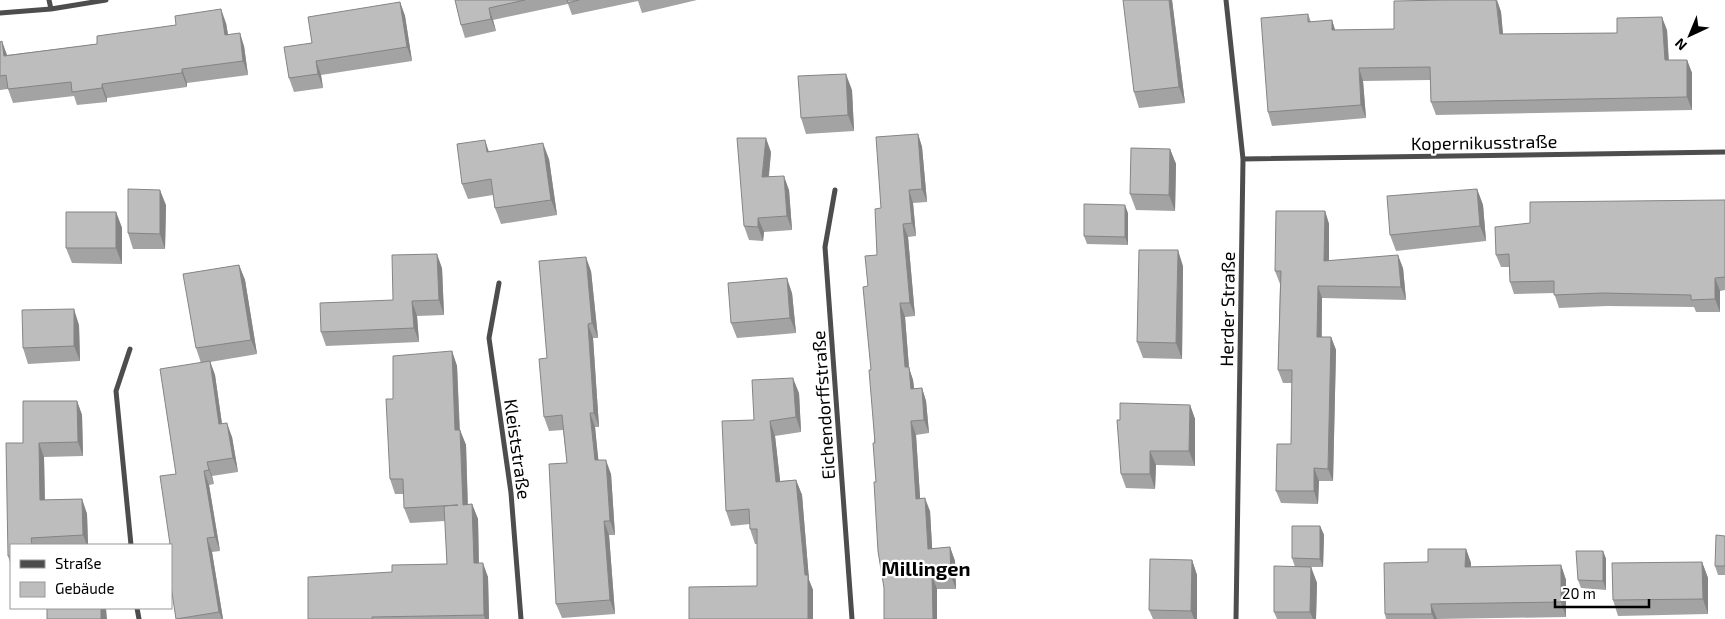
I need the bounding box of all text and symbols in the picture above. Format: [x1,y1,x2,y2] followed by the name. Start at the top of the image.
[1665,10,1715,60] north arrow
[1671,35,1690,54] text: N
[1411,130,1557,154] street label: Kopernikusstraße
[1215,251,1239,367] street label: Herder Straße
[807,330,839,480] street label: Eichendorffstraße
[500,397,536,501] street label: Kleiststraße
[10,544,172,609] legend
[55,554,101,572] text: Straße
[881,556,971,580] district label: Millingen
[1555,576,1649,608] scale bar
[55,579,114,597] text: Gebäude
[1562,584,1596,602] text: 20 m

